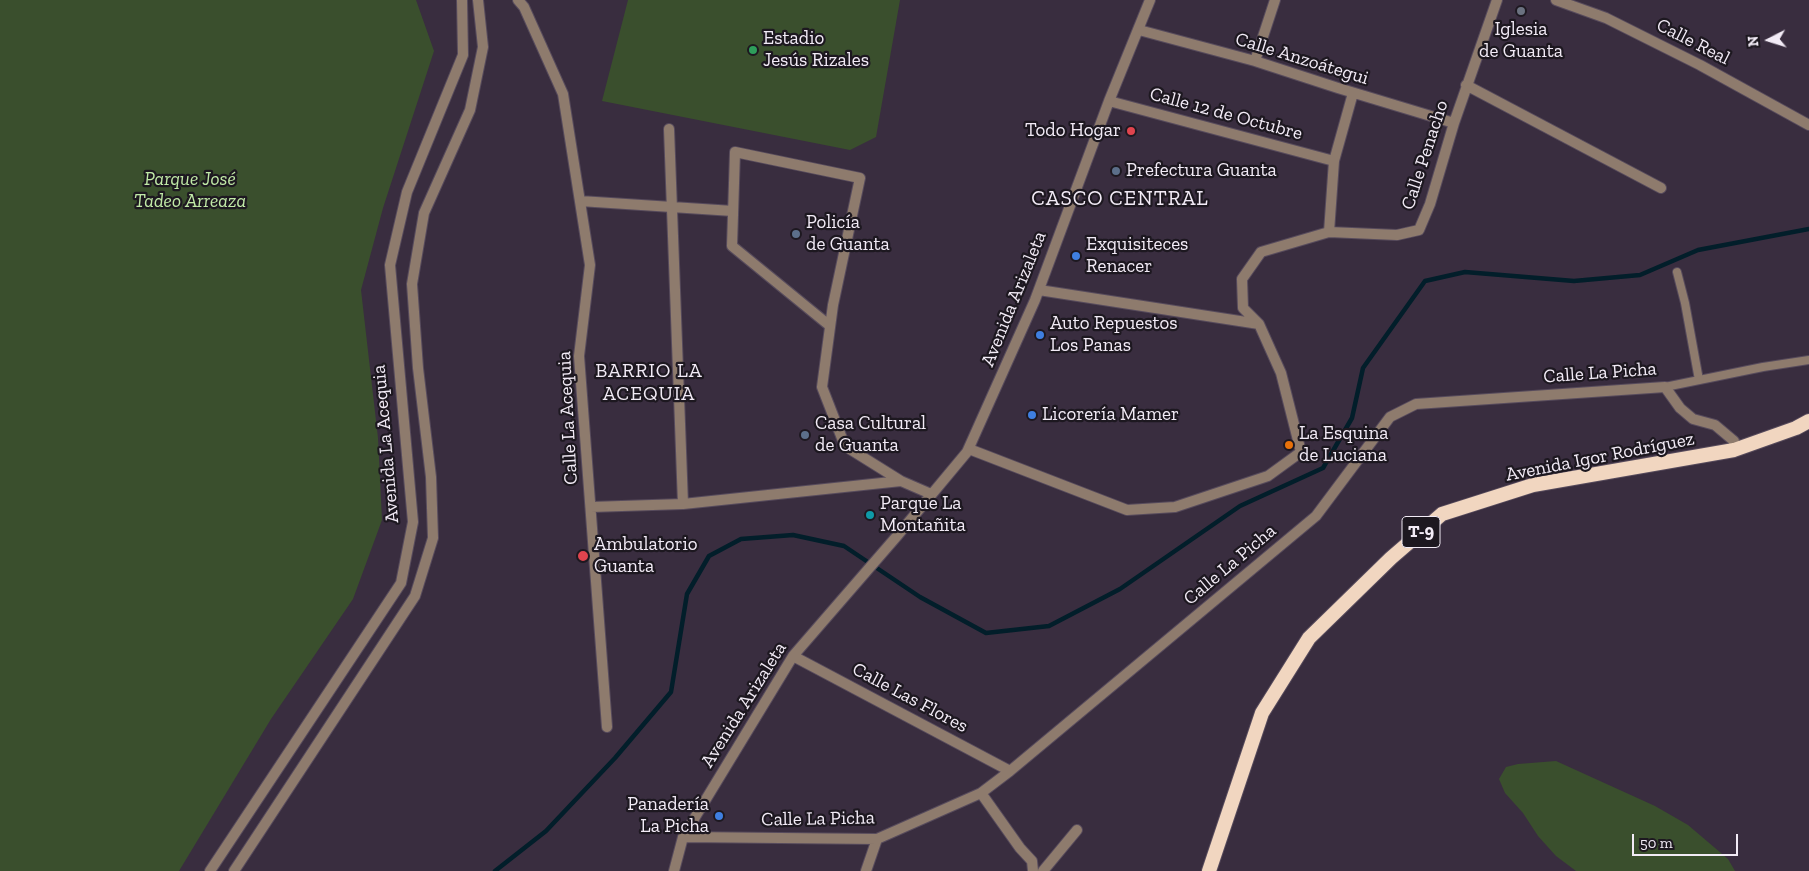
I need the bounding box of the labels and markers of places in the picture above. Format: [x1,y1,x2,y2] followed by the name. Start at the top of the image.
[1515,5,1527,17] marker: Iglesia de Guanta
[1479,19,1563,63] place label: Iglesia de Guanta
[763,28,869,72] place label: Estadio Jesús Rizales
[747,44,759,56] marker: Estadio Jesús Rizales
[1025,120,1121,142] place label: Todo Hogar
[1125,125,1137,137] marker: Todo Hogar
[1126,160,1277,182] place label: Prefectura Guanta
[1110,165,1122,177] marker: Prefectura Guanta
[806,212,890,256] place label: Policía de Guanta
[790,228,802,240] marker: Policía de Guanta
[1086,234,1188,278] place label: Exquisiteces Renacer
[1070,250,1082,262] marker: Exquisiteces Renacer
[1050,313,1178,357] place label: Auto Repuestos Los Panas
[1034,329,1046,341] marker: Auto Repuestos Los Panas
[1042,404,1179,426] place label: Licorería Mamer
[1026,409,1038,421] marker: Licorería Mamer
[815,413,926,457] place label: Casa Cultural de Guanta
[1299,423,1389,467] place label: La Esquina de Luciana
[799,429,811,441] marker: Casa Cultural de Guanta
[1283,439,1295,451] marker: La Esquina de Luciana
[880,493,966,537] place label: Parque La Montañita
[864,509,876,521] marker: Parque La Montañita
[594,534,698,578] place label: Ambulatorio Guanta
[576,549,590,563] marker: Ambulatorio Guanta
[627,794,709,838] place label: Panadería La Picha
[713,810,725,822] marker: Panadería La Picha

